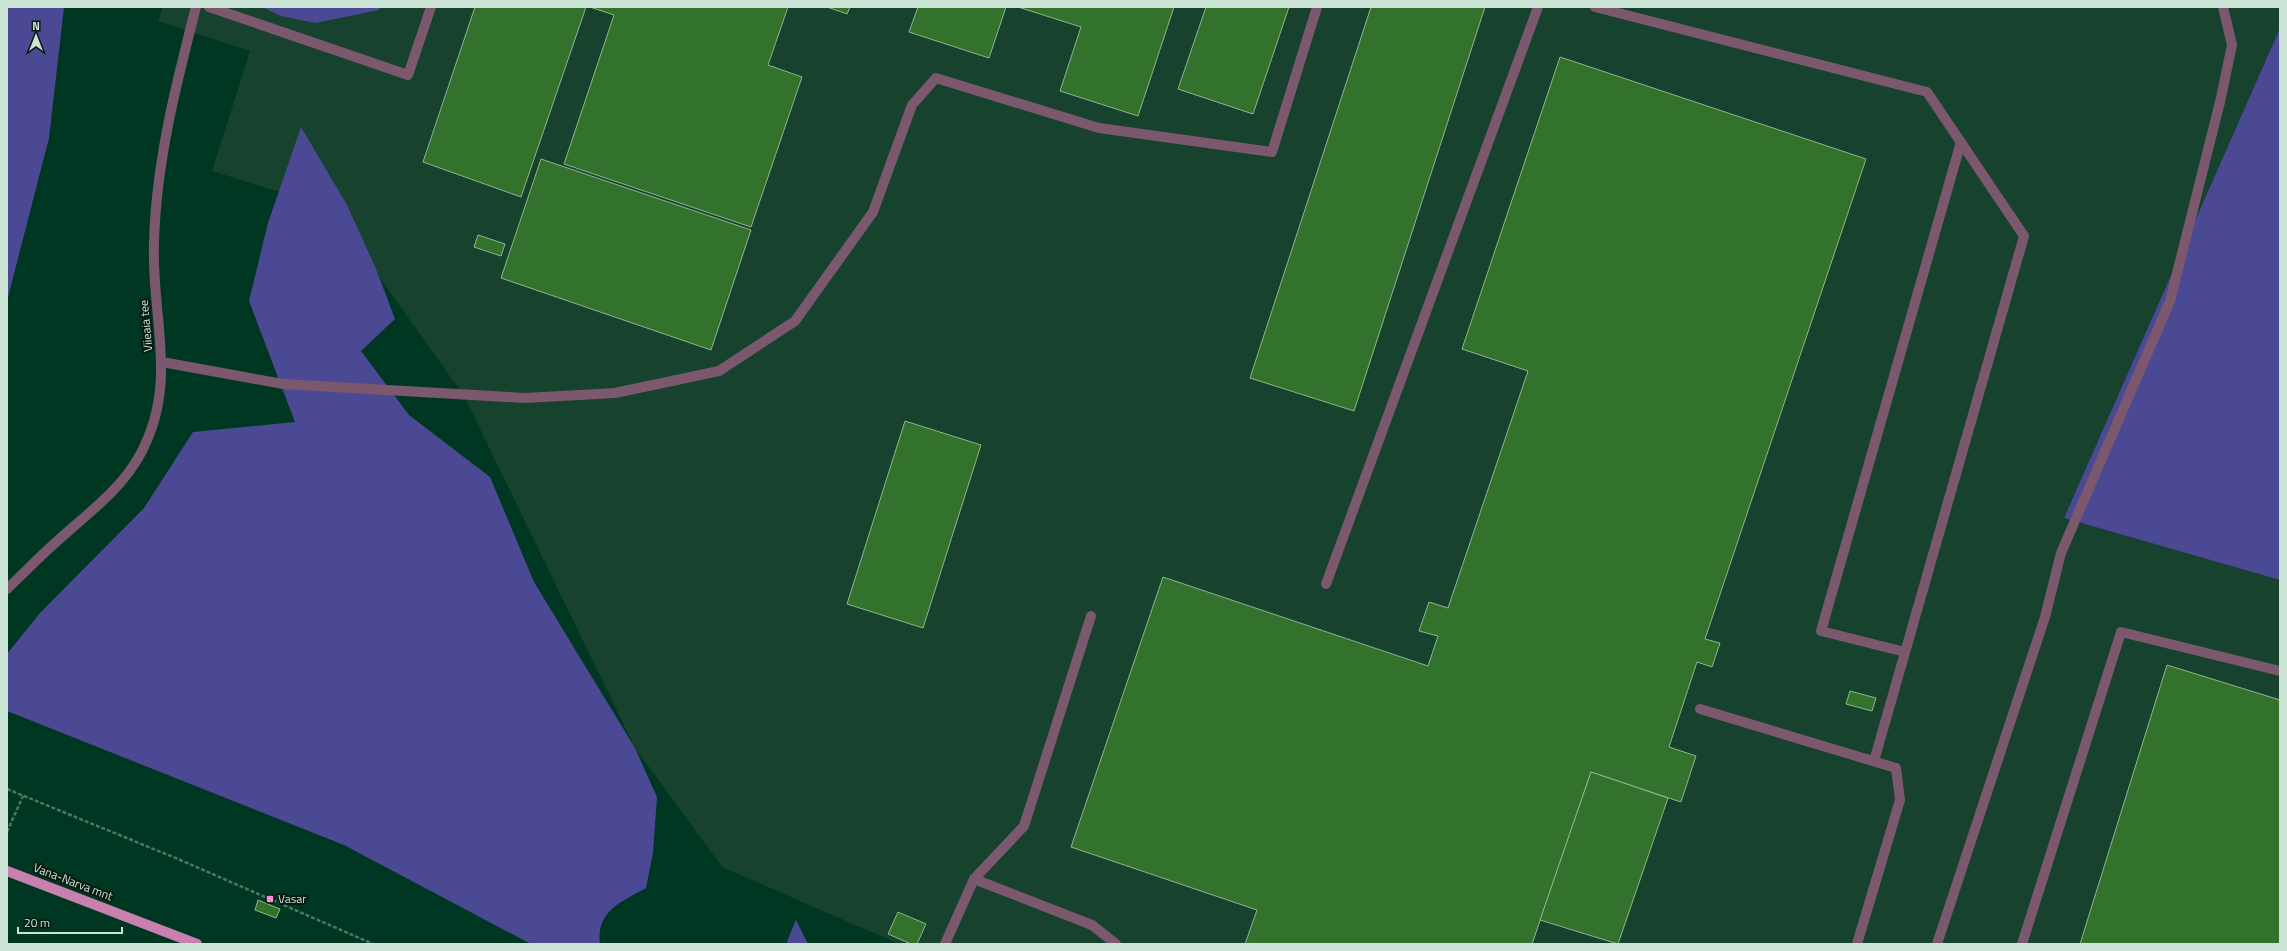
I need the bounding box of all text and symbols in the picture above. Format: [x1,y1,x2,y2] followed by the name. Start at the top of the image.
[16,16,56,56] north arrow
[32,18,40,34] text: N
[134,299,157,353] street label: Viieaia tee
[31,858,116,906] street label: Vana-Narva mnt
[278,889,306,908] place label: Vasar
[265,894,275,904] marker: Vasar
[18,909,122,935] scale bar
[24,913,50,932] text: 20 m

